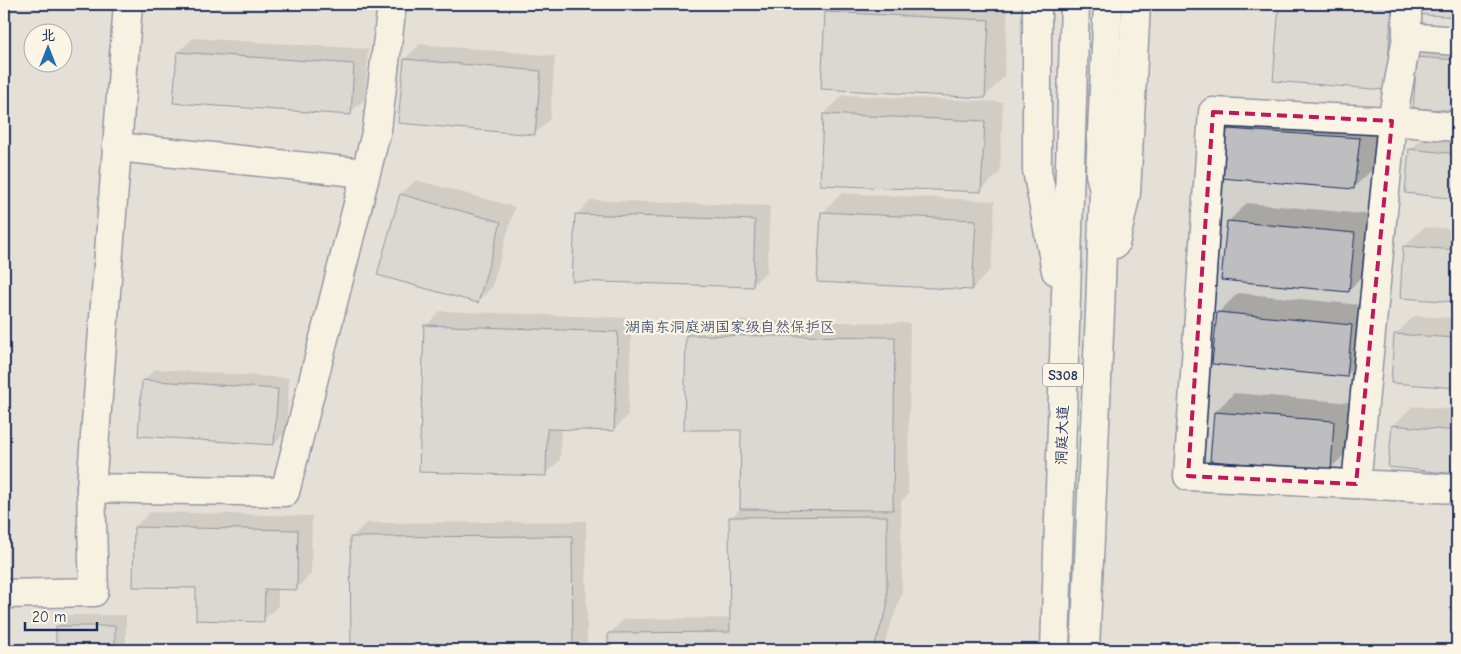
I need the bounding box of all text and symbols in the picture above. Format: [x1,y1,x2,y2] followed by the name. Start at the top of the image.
[22,22,72,72] north arrow
[41,27,55,44] text: 北
[625,318,835,336] park label: 湖南东洞庭湖国家级自然保护区
[1043,364,1083,386] road number: S308
[1052,405,1072,465] street label: 洞庭大道
[25,599,98,631] scale bar
[32,608,66,626] text: 20 m

